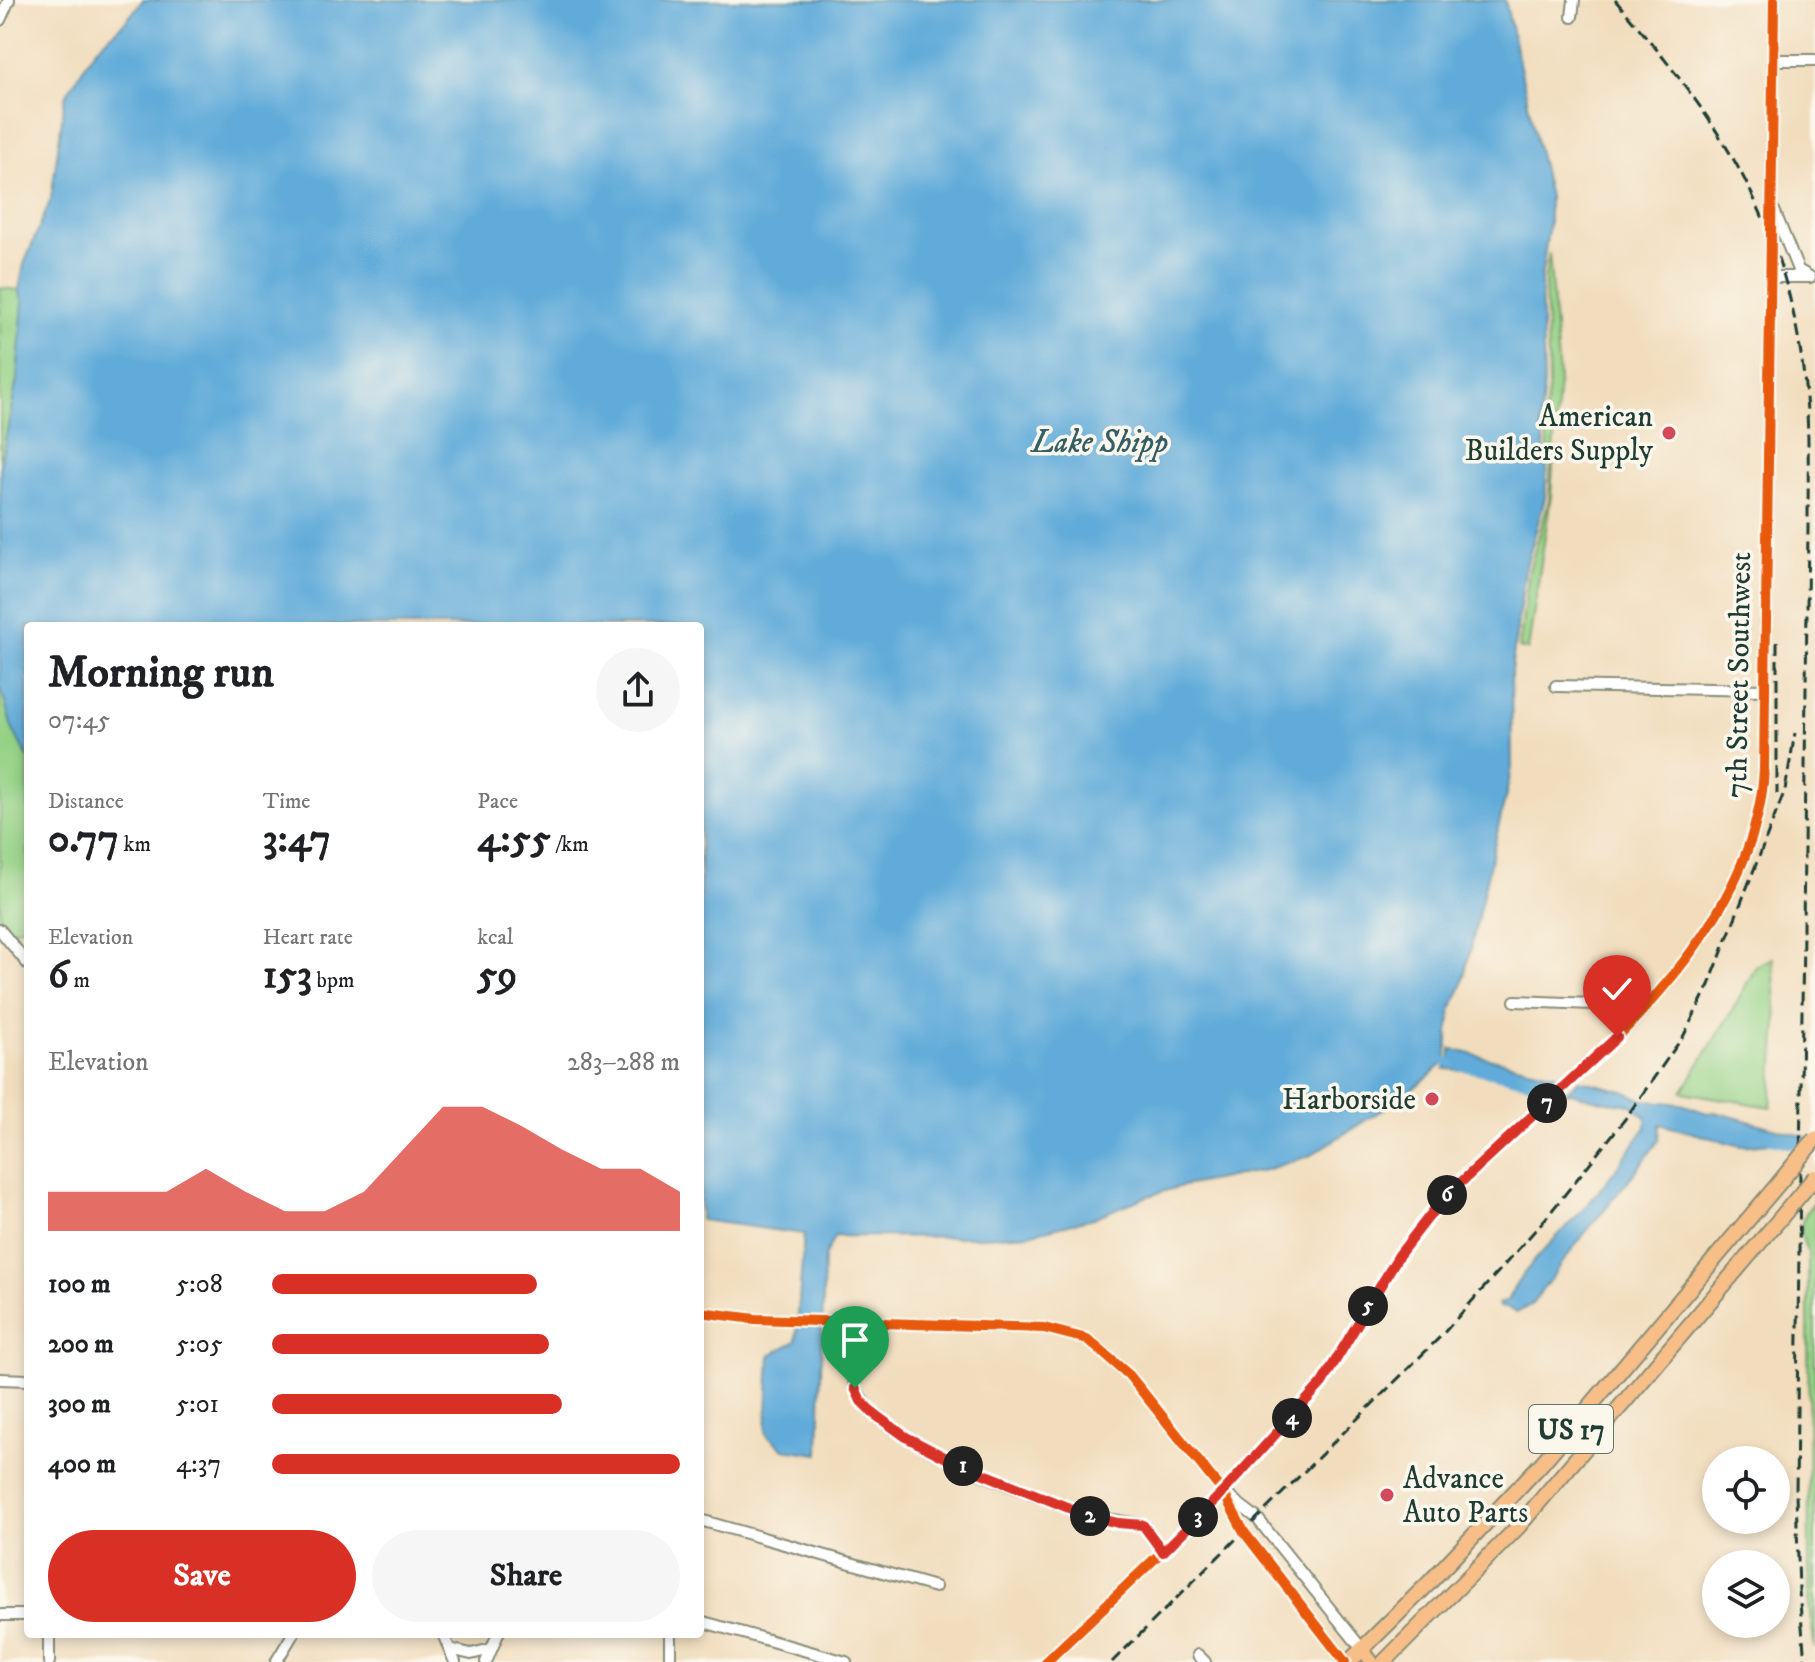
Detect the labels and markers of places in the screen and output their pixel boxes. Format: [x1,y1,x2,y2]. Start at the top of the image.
place label: American Builders Supply [1465,399,1654,470]
marker: American Builders Supply [1660,424,1678,442]
pin [1583,955,1651,1037]
place label: Harborside [1282,1082,1416,1119]
pin: 7 [1527,1083,1567,1123]
marker: Harborside [1423,1090,1441,1108]
pin: 6 [1427,1175,1467,1215]
pin: 5 [1348,1286,1388,1326]
pin [821,1306,889,1388]
pin: 4 [1272,1398,1312,1438]
pin: 1 [943,1446,983,1486]
place label: Advance Auto Parts [1403,1461,1528,1532]
marker: Advance Auto Parts [1378,1486,1396,1504]
pin: 2 [1070,1496,1110,1536]
pin: 3 [1178,1497,1218,1537]

